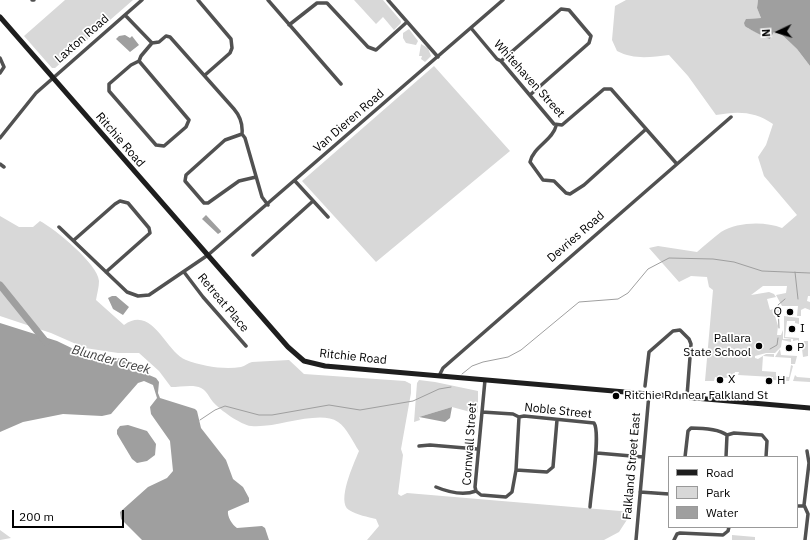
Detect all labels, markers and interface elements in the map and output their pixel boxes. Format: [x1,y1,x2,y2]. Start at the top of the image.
street label: Laxton Road [52,12,112,66]
north arrow [758,12,798,52]
text: N [759,28,773,37]
street label: Whitehaven Street [490,37,568,121]
street label: Van Dieren Road [311,86,387,156]
street label: Ritchie Road [92,110,148,170]
street label: Devries Road [545,208,607,266]
street label: Retreat Place [194,271,252,335]
place label: Q [774,305,782,319]
marker: Q [785,307,795,317]
place label: I [800,322,805,336]
marker: I [787,324,797,334]
place label: Pallara State School [683,332,751,360]
marker: Pallara State School [754,341,764,351]
place label: P [797,341,804,355]
water label: Blunder Creek [70,342,152,378]
marker: P [784,343,794,353]
street label: Ritchie Road [319,346,387,368]
place label: X [728,373,735,387]
place label: H [777,374,785,388]
marker: X [715,375,725,385]
marker: H [764,376,774,386]
place label: Ritchie Rd near Falkland St [624,389,768,403]
marker: Ritchie Rd near Falkland St [611,391,621,401]
street label: Noble Street [524,400,592,422]
street label: Cornwall Street [460,402,480,486]
street label: Falkland Street East [620,412,644,520]
legend [668,456,798,528]
text: Road [706,465,734,480]
text: Park [706,485,730,500]
scale bar [14,502,126,528]
text: Water [706,505,738,520]
text: 200 m [19,509,54,524]

